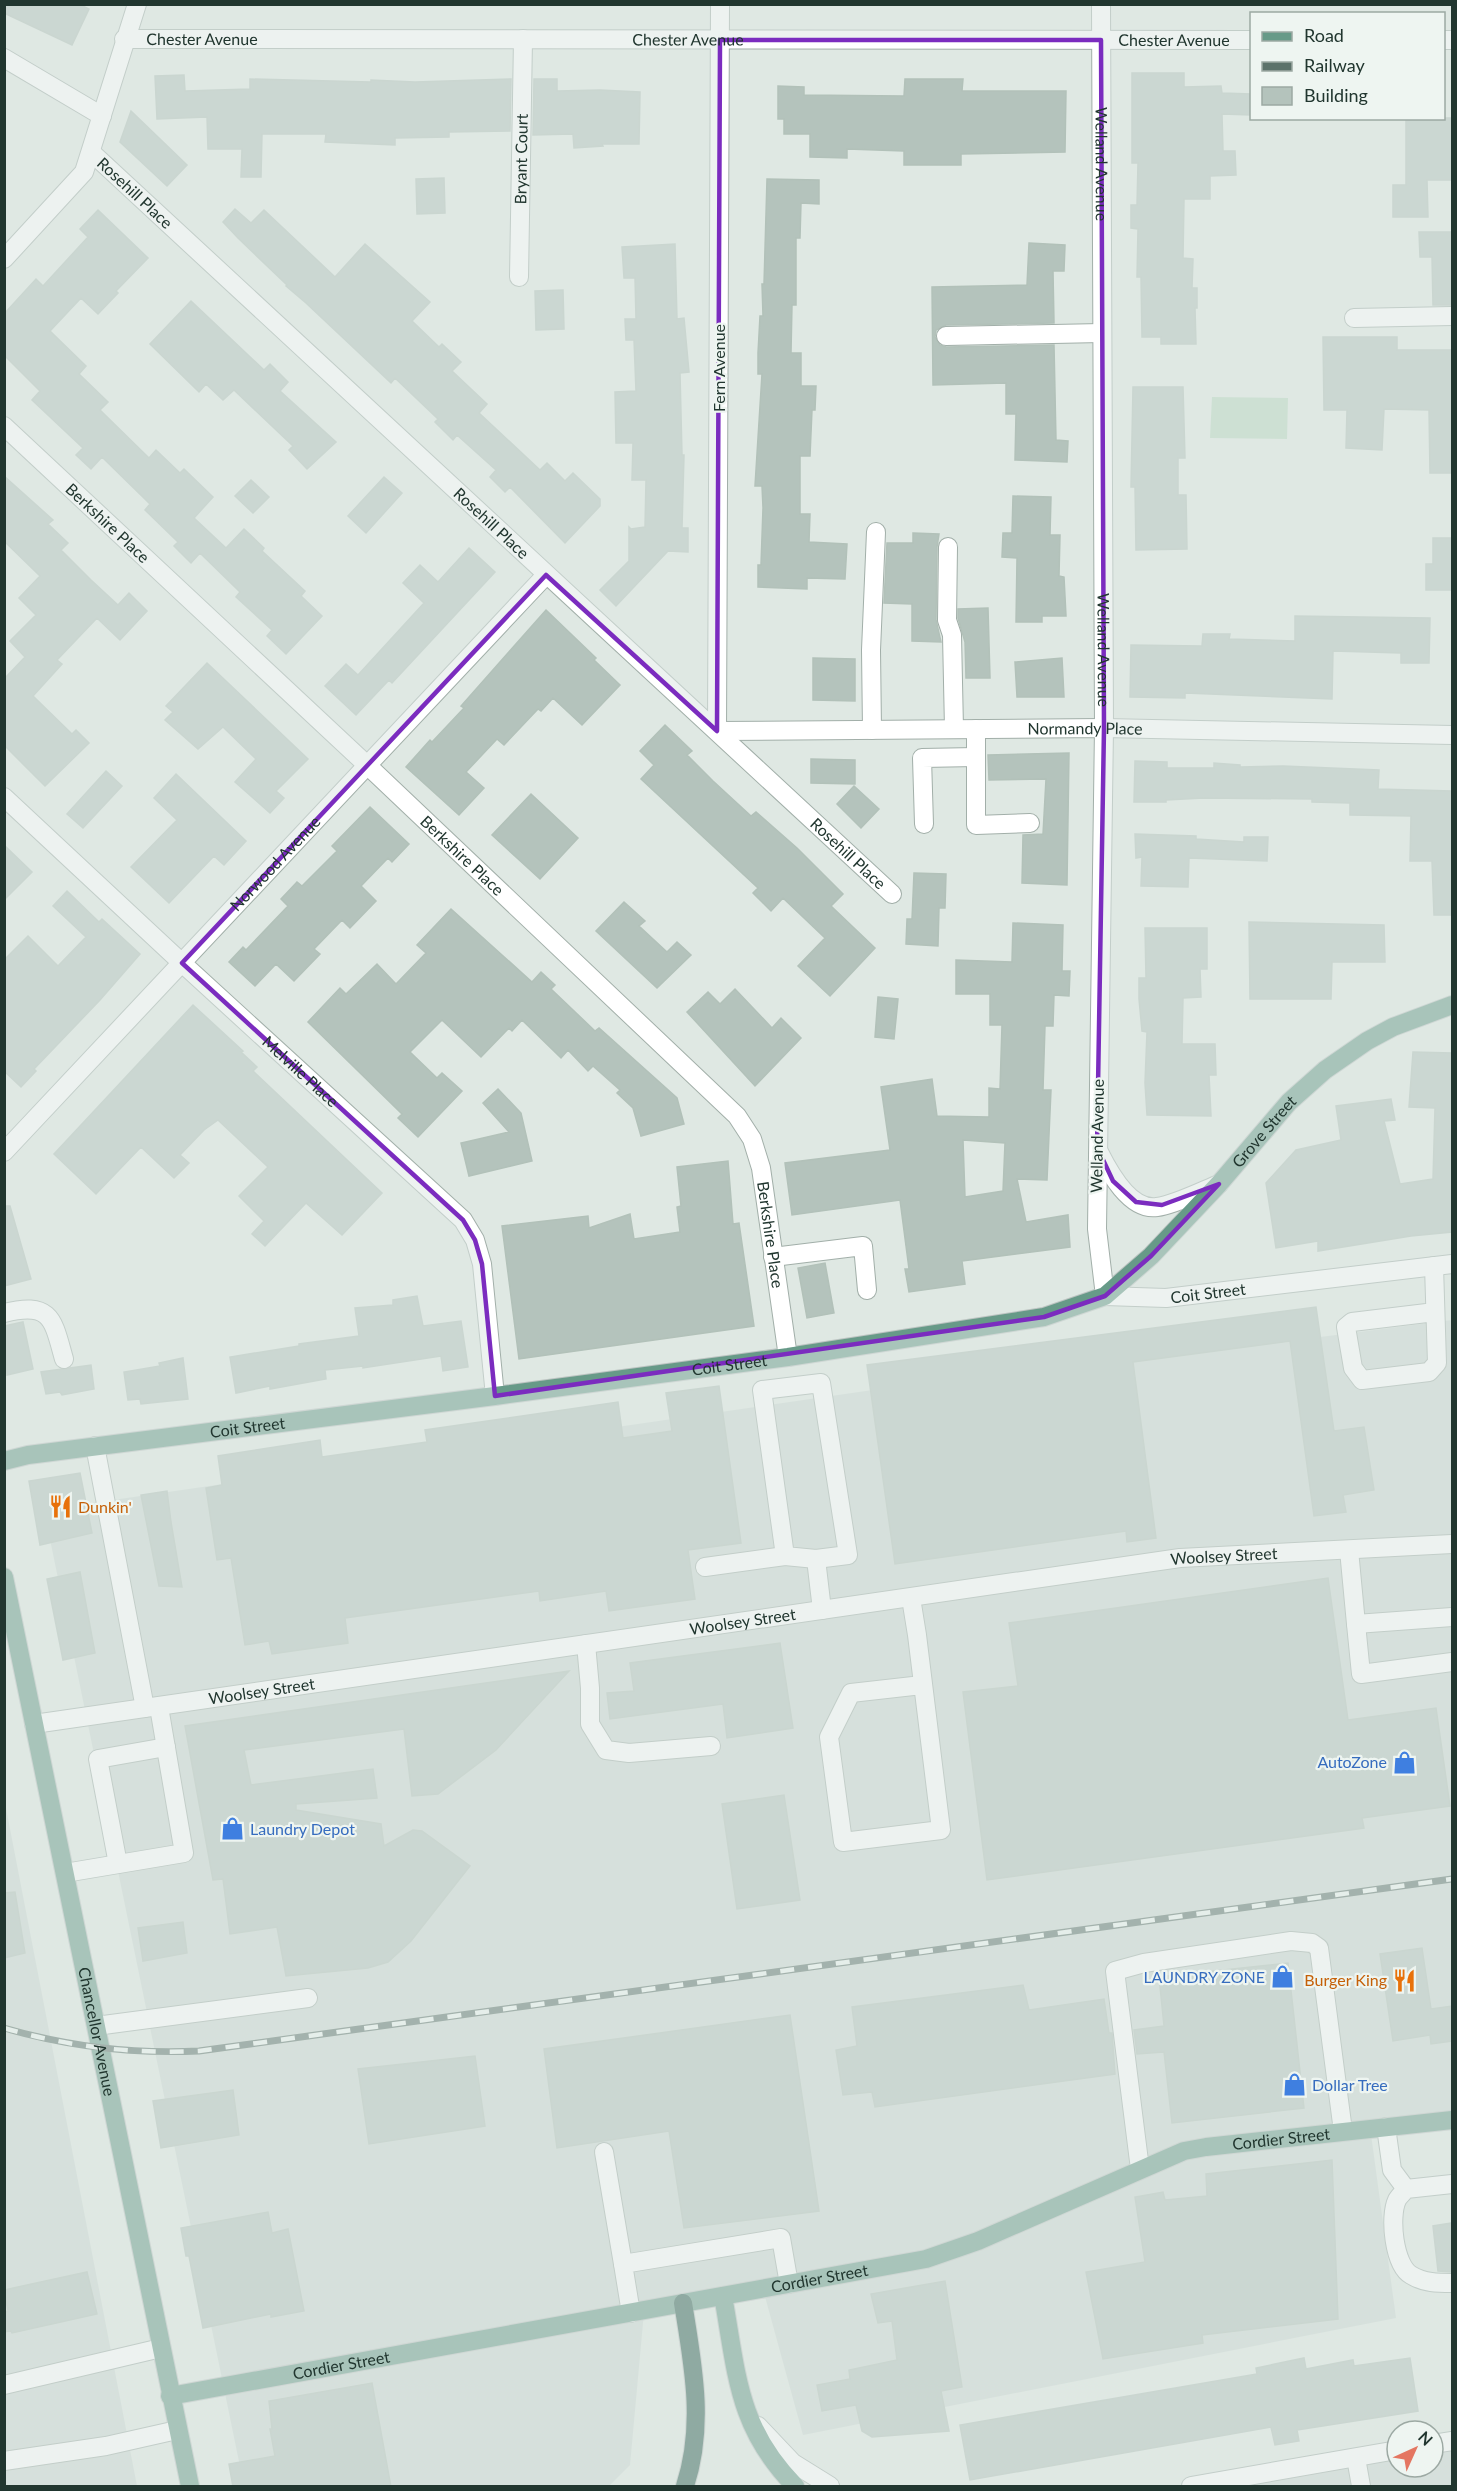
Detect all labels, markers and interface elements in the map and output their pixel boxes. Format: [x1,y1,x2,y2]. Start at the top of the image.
legend [1250,12,1445,120]
text: Road [1304,24,1344,46]
street label: Chester Avenue [146,29,258,48]
street label: Chester Avenue [632,29,744,49]
street label: Chester Avenue [1118,30,1230,49]
text: Railway [1304,54,1365,76]
text: Building [1304,84,1368,106]
street label: Welland Avenue [1092,107,1112,221]
street label: Bryant Court [510,113,531,205]
street label: Rosehill Place [94,153,177,232]
street label: Fern Avenue [709,324,728,412]
street label: Berkshire Place [62,479,154,566]
street label: Rosehill Place [450,483,533,562]
street label: Welland Avenue [1094,593,1114,707]
street label: Normandy Place [1027,718,1143,738]
street label: Berkshire Place [417,811,508,899]
street label: Norwood Avenue [226,812,324,914]
street label: Rosehill Place [807,813,890,892]
street label: Melville Place [259,1032,343,1111]
street label: Welland Avenue [1086,1079,1107,1193]
street label: Grove Street [1228,1090,1300,1171]
street label: Berkshire Place [754,1180,788,1289]
street label: Coit Street [1169,1279,1247,1306]
street label: Coit Street [691,1350,768,1379]
street label: Coit Street [209,1413,286,1441]
restaurant icon: Dunkin' [47,1494,73,1520]
place label: Dunkin' [78,1497,132,1516]
street label: Woolsey Street [1169,1543,1278,1568]
street label: Woolsey Street [688,1604,797,1638]
street label: Woolsey Street [207,1673,316,1708]
shop icon: AutoZone [1392,1749,1418,1775]
place label: AutoZone [1317,1752,1387,1771]
shop icon: Laundry Depot [219,1816,245,1842]
place label: Laundry Depot [250,1819,355,1838]
shop icon: LAUNDRY ZONE [1270,1964,1296,1990]
street label: Chancellor Avenue [75,1965,120,2098]
place label: LAUNDRY ZONE [1143,1967,1265,1986]
restaurant icon: Burger King [1392,1967,1418,1993]
place label: Burger King [1304,1970,1387,1989]
shop icon: Dollar Tree [1281,2072,1307,2098]
place label: Dollar Tree [1312,2075,1388,2094]
street label: Cordier Street [1231,2123,1331,2153]
street label: Cordier Street [769,2260,870,2296]
street label: Cordier Street [291,2346,391,2383]
north arrow [1385,2419,1445,2479]
text: N [1415,2427,1437,2449]

